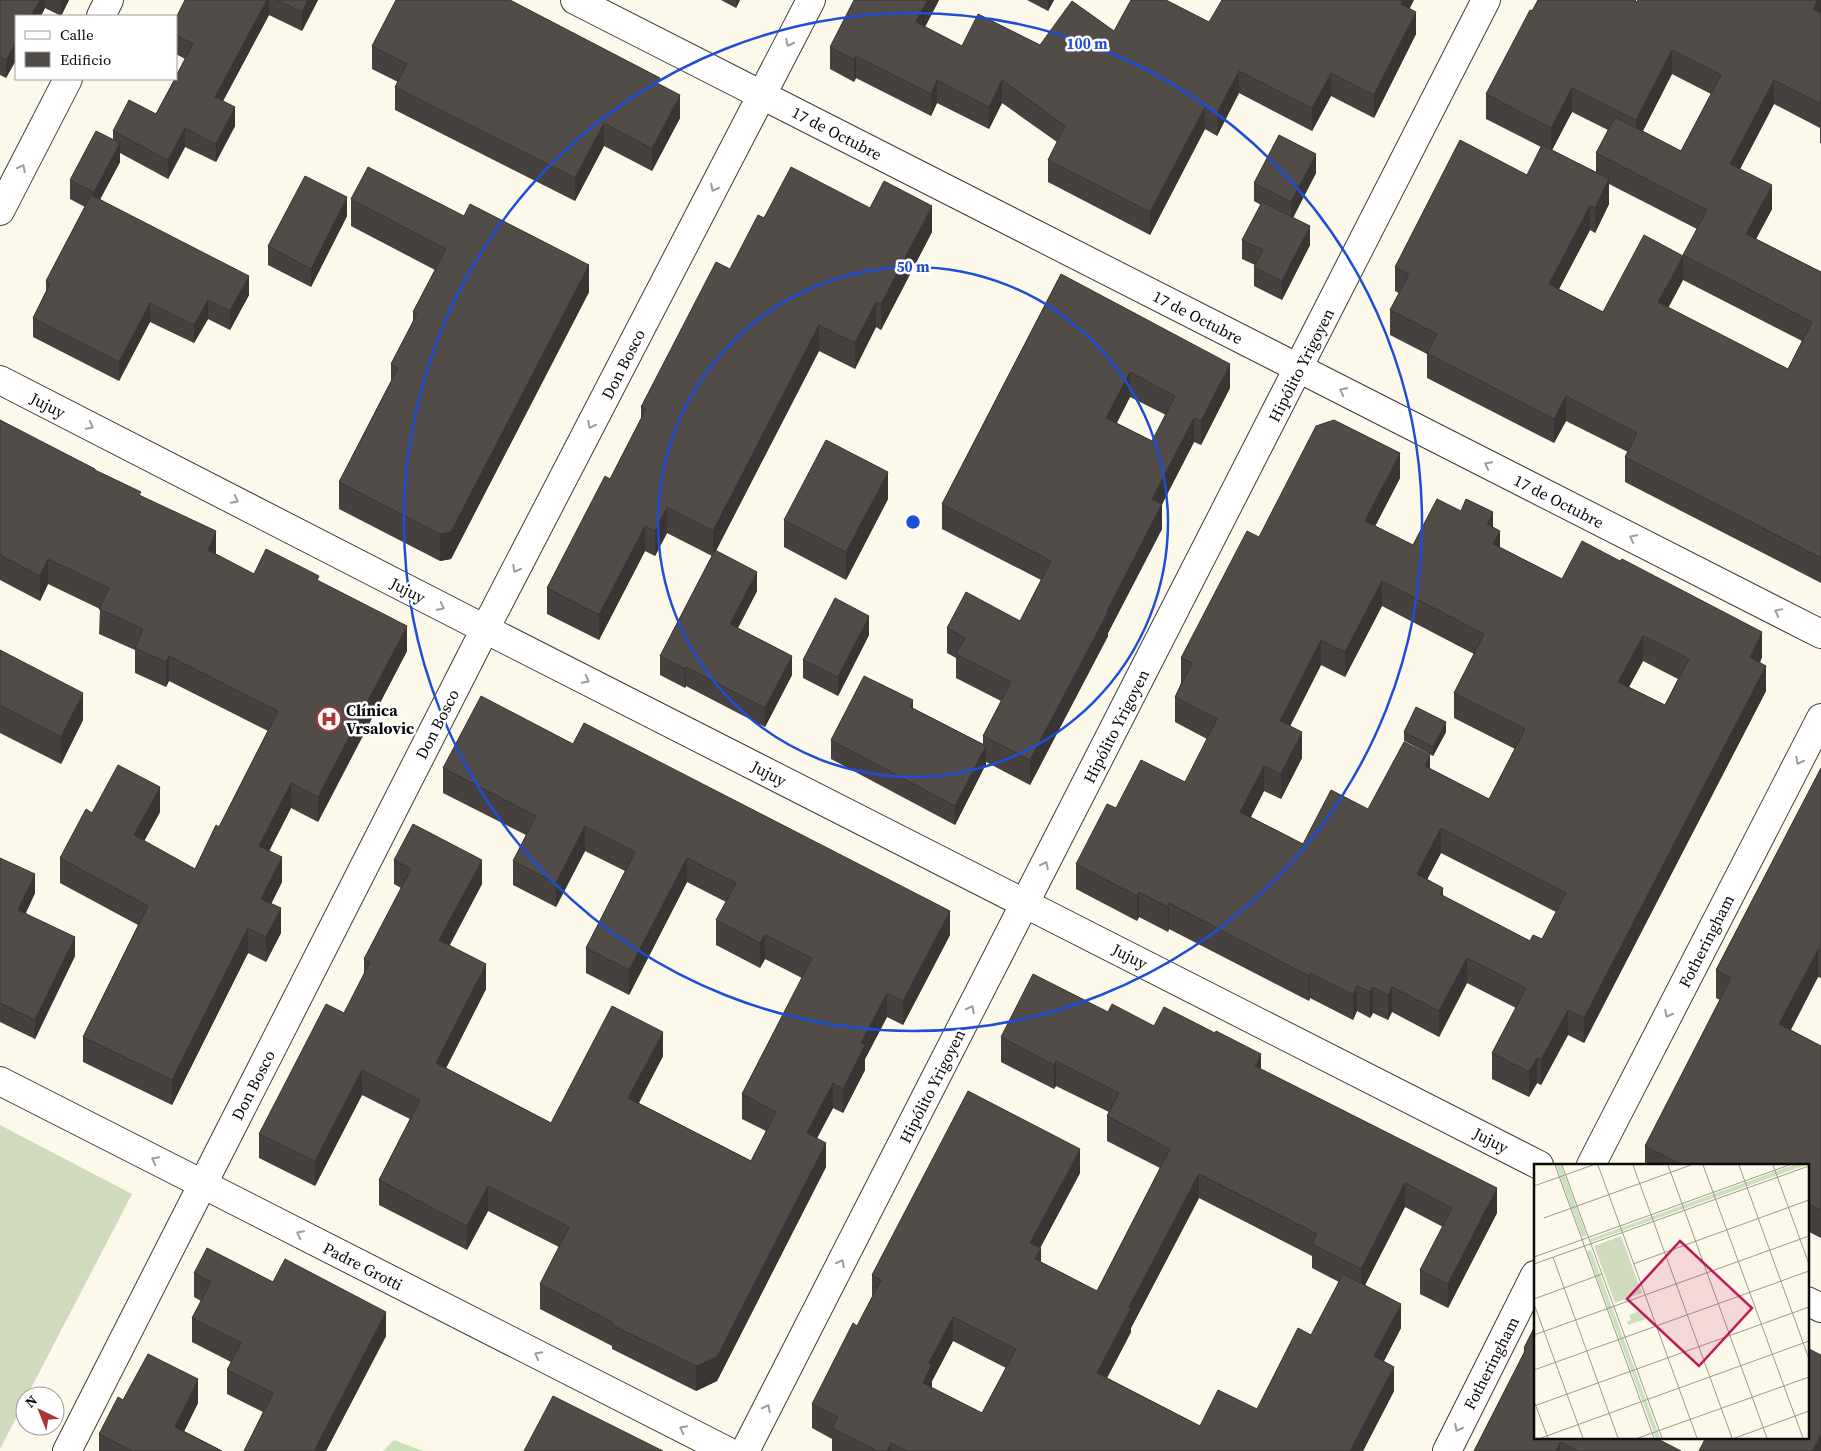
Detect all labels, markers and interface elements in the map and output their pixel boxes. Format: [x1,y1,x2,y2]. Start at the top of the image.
legend [15,15,178,80]
text: Calle [60,24,94,45]
text: 100 m [1066,33,1108,54]
one-way arrow [785,38,795,47]
text: Edificio [60,49,111,70]
street label: 17 de Octubre [788,101,886,165]
one-way arrow [16,164,26,173]
one-way arrow [710,182,720,191]
text: 50 m [896,256,930,277]
street label: 17 de Octubre [1149,285,1247,349]
street label: Hipólito Yrigoyen [1263,304,1339,426]
street label: Don Bosco [596,325,650,403]
street label: Jujuy [26,386,70,423]
one-way arrow [1339,387,1348,397]
one-way arrow [85,420,94,430]
one-way arrow [587,420,597,429]
one-way arrow [1484,461,1493,471]
street label: 17 de Octubre [1510,469,1608,533]
one-way arrow [229,494,238,504]
centre of rings [904,513,922,531]
one-way arrow [1629,534,1638,544]
one-way arrow [512,564,522,573]
street label: Jujuy [386,571,430,608]
one-way arrow [436,601,445,611]
one-way arrow [1774,608,1783,618]
street label: Hipólito Yrigoyen [1078,665,1154,787]
one-way arrow [581,674,590,684]
street label: Don Bosco [410,685,464,763]
place label: Clínica Vrsalovic [346,699,414,739]
hospital icon: Clínica Vrsalovic [316,706,342,732]
street label: Jujuy [747,754,791,791]
one-way arrow [1795,756,1805,765]
one-way arrow [1039,861,1049,870]
street label: Fotheringham [1673,891,1739,991]
street label: Jujuy [1108,937,1152,974]
one-way arrow [965,1006,975,1015]
one-way arrow [1664,1009,1674,1018]
street label: Hipólito Yrigoyen [894,1025,970,1147]
street label: Don Bosco [226,1046,280,1124]
street label: Jujuy [1469,1121,1513,1158]
one-way arrow [151,1156,160,1166]
inset map [1534,1164,1808,1438]
one-way arrow [296,1230,305,1240]
street label: Padre Grotti [319,1237,407,1296]
one-way arrow [835,1259,845,1268]
street label: Fotheringham [1458,1313,1524,1413]
one-way arrow [535,1351,544,1361]
north arrow [15,1386,65,1436]
text: N [21,1391,42,1412]
one-way arrow [761,1404,771,1413]
one-way arrow [1454,1423,1464,1432]
one-way arrow [680,1425,689,1435]

